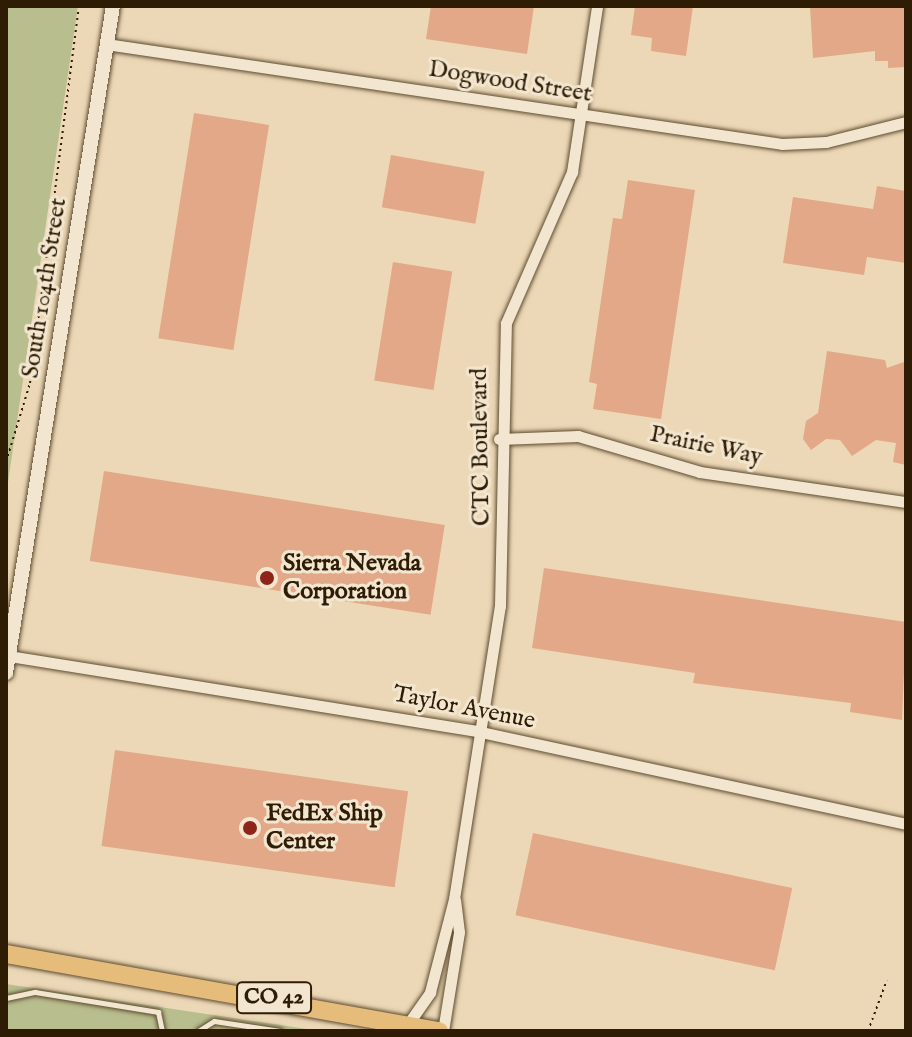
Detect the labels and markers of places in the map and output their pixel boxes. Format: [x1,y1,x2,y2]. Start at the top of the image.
place label: Sierra Nevada Corporation [283,550,421,606]
marker: Sierra Nevada Corporation [258,569,276,587]
place label: FedEx Ship Center [266,800,383,856]
marker: FedEx Ship Center [241,819,259,837]

